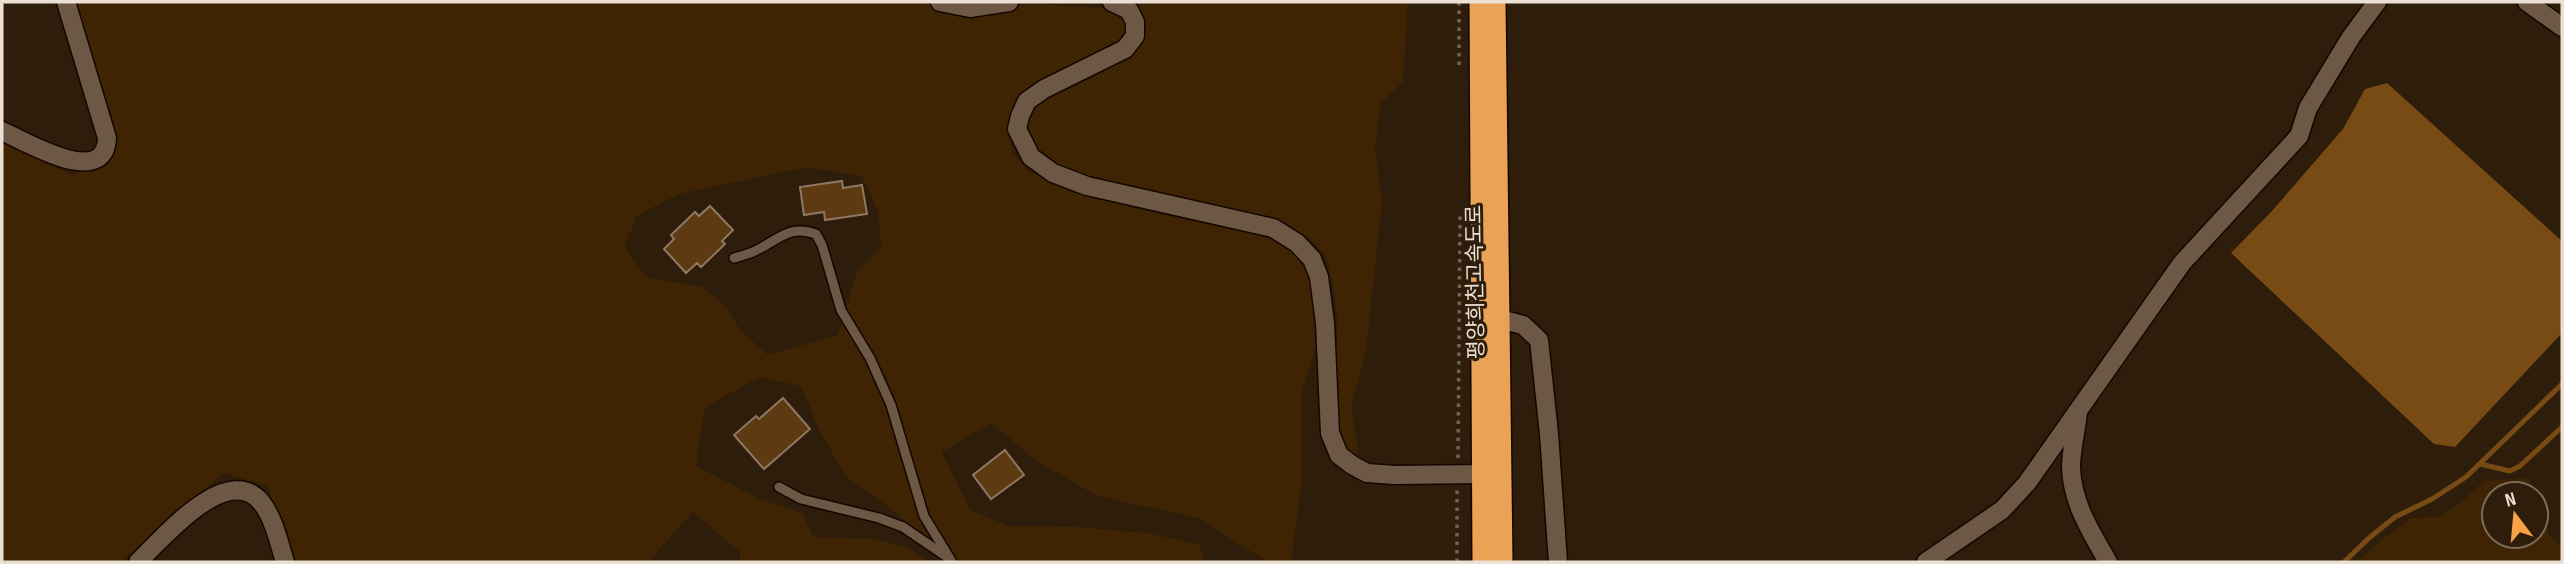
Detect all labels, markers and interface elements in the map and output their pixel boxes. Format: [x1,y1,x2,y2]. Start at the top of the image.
street label: 평양희천고속도로 [1462,205,1489,359]
north arrow [2480,480,2550,550]
text: N [2503,488,2519,513]

